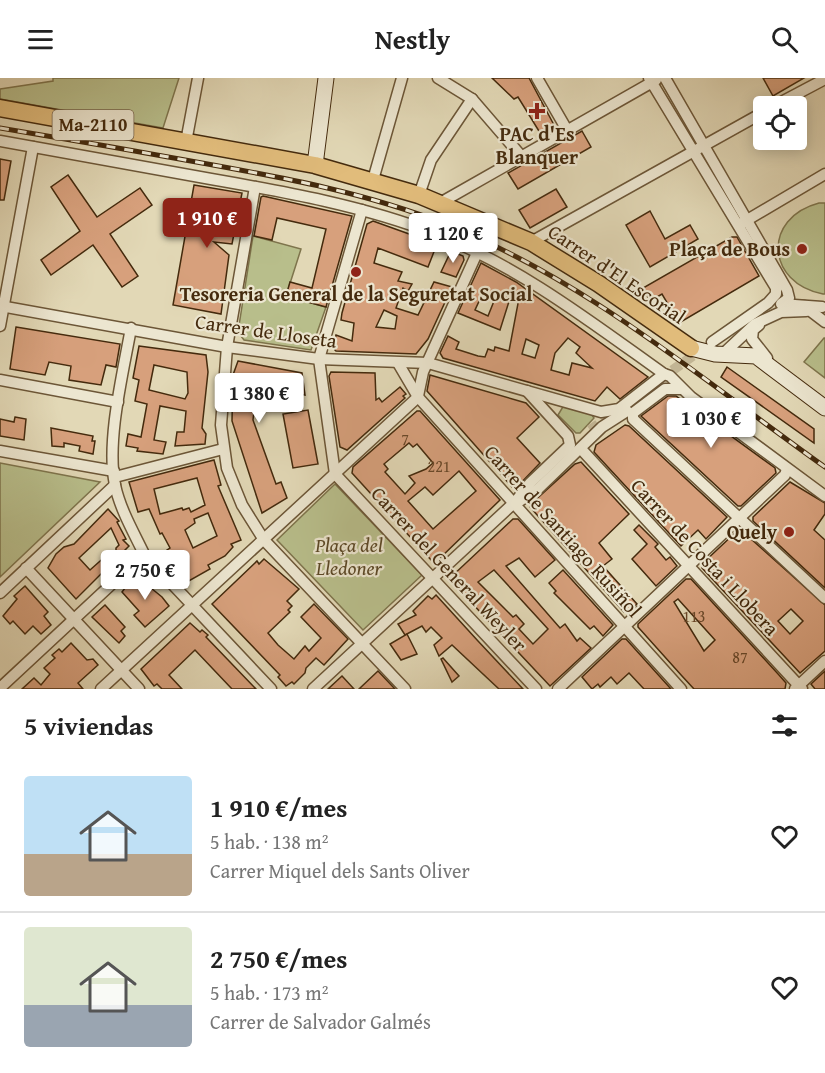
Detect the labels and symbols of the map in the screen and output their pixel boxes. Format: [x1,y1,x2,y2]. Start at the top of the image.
marker: PAC d'Es Blanquer [528,102,546,120]
road number: Ma-2110 [52,110,134,140]
place label: PAC d'Es Blanquer [496,119,578,171]
pin: 1 910 € [152,198,262,249]
pin: 1 120 € [398,213,508,264]
street label: Carrer d'El Escorial [543,217,692,331]
place label: Plaça de Bous [669,234,790,263]
marker: Plaça de Bous [795,242,809,256]
marker: Tesoreria General de la Seguretat Social [349,265,363,279]
place label: Tesoreria General de la Seguretat Social [180,279,532,308]
street label: Carrer de Lloseta [194,306,339,355]
pin: 1 380 € [204,373,314,424]
pin: 1 030 € [656,398,766,449]
house number: 7 [401,427,409,451]
street label: Carrer de Santiago Rusiñol [478,438,649,624]
house number: 221 [427,454,451,478]
street label: Carrer de Costa i Llobera [625,472,786,642]
street label: Carrer del General Weyler [365,480,534,658]
place label: Quely [727,517,778,546]
marker: Quely [782,525,796,539]
park label: Plaça del Lledoner [314,530,383,582]
pin: 2 750 € [90,550,200,601]
house number: 113 [682,604,706,628]
house number: 87 [732,645,748,669]

